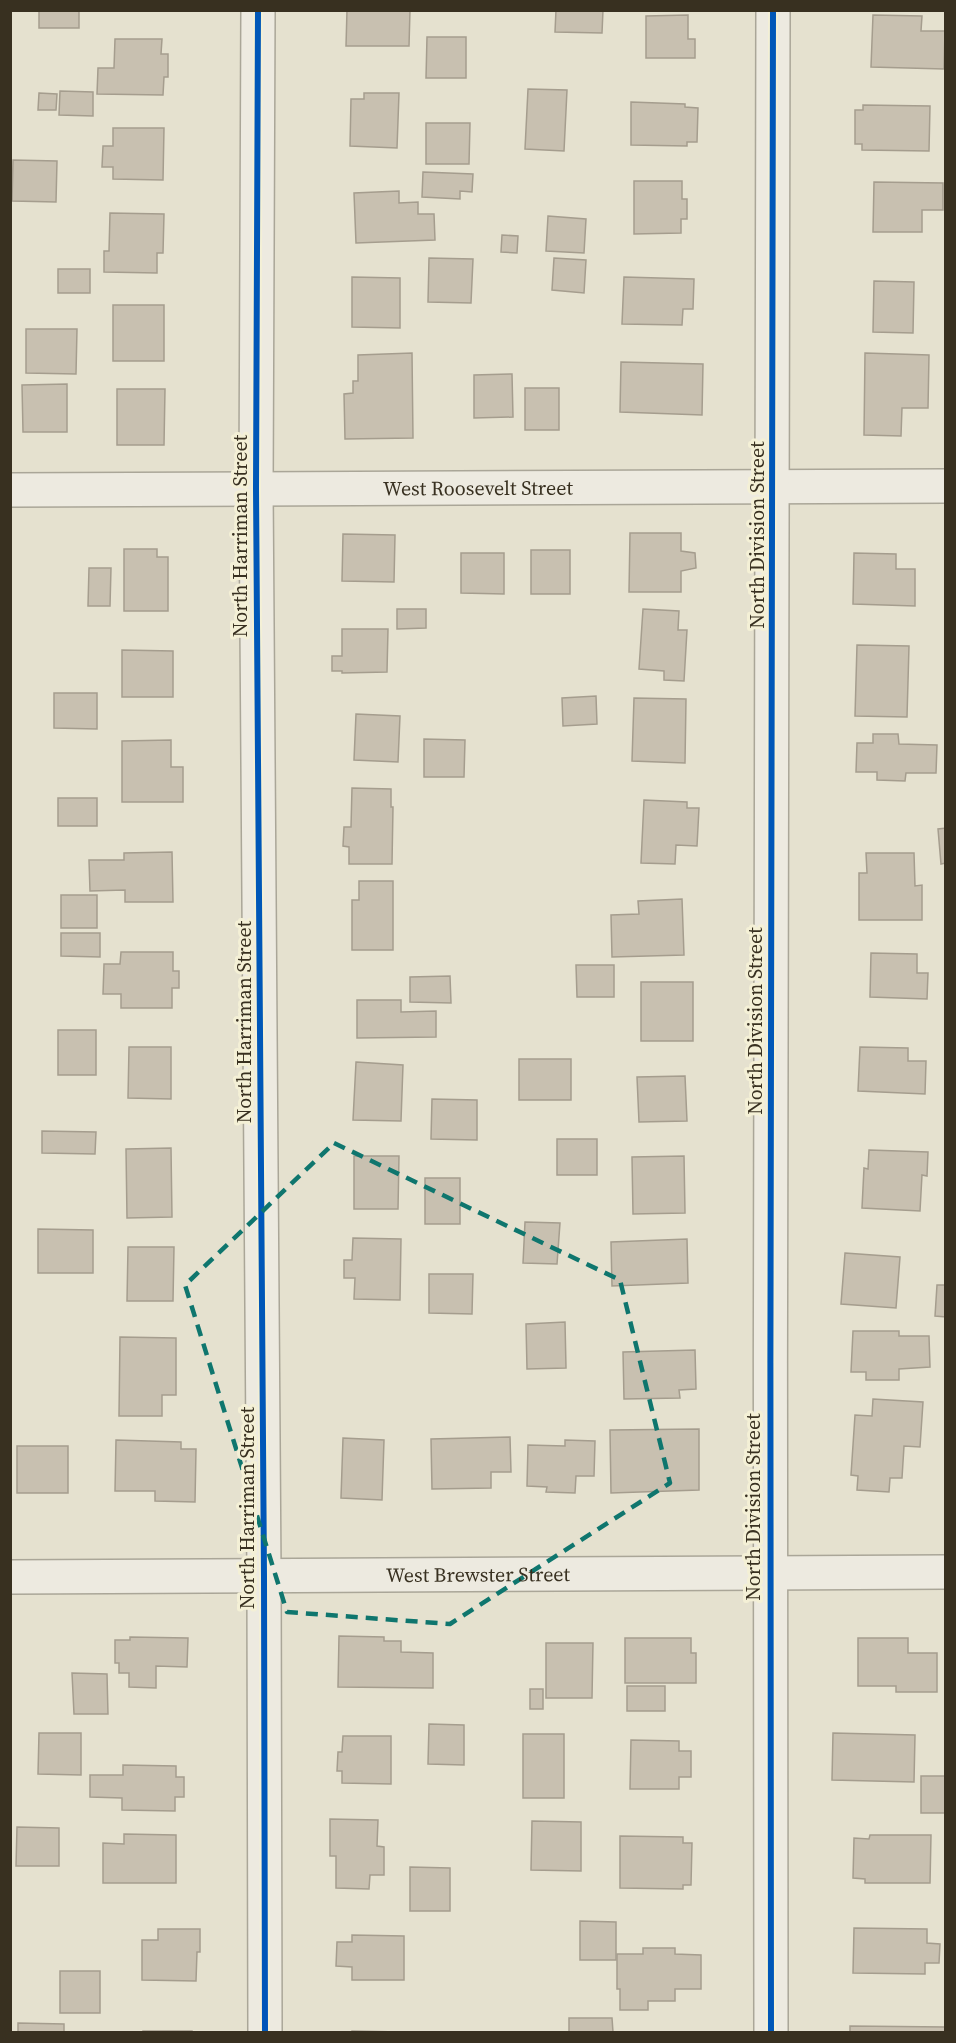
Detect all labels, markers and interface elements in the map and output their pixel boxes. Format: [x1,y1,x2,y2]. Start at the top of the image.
street label: North Harriman Street [226,434,254,637]
street label: North Division Street [743,441,771,629]
street label: West Roosevelt Street [383,474,574,502]
street label: North Harriman Street [230,920,258,1123]
street label: North Division Street [741,927,769,1115]
street label: North Harriman Street [233,1406,261,1609]
street label: North Division Street [739,1413,767,1601]
street label: West Brewster Street [386,1560,571,1589]

